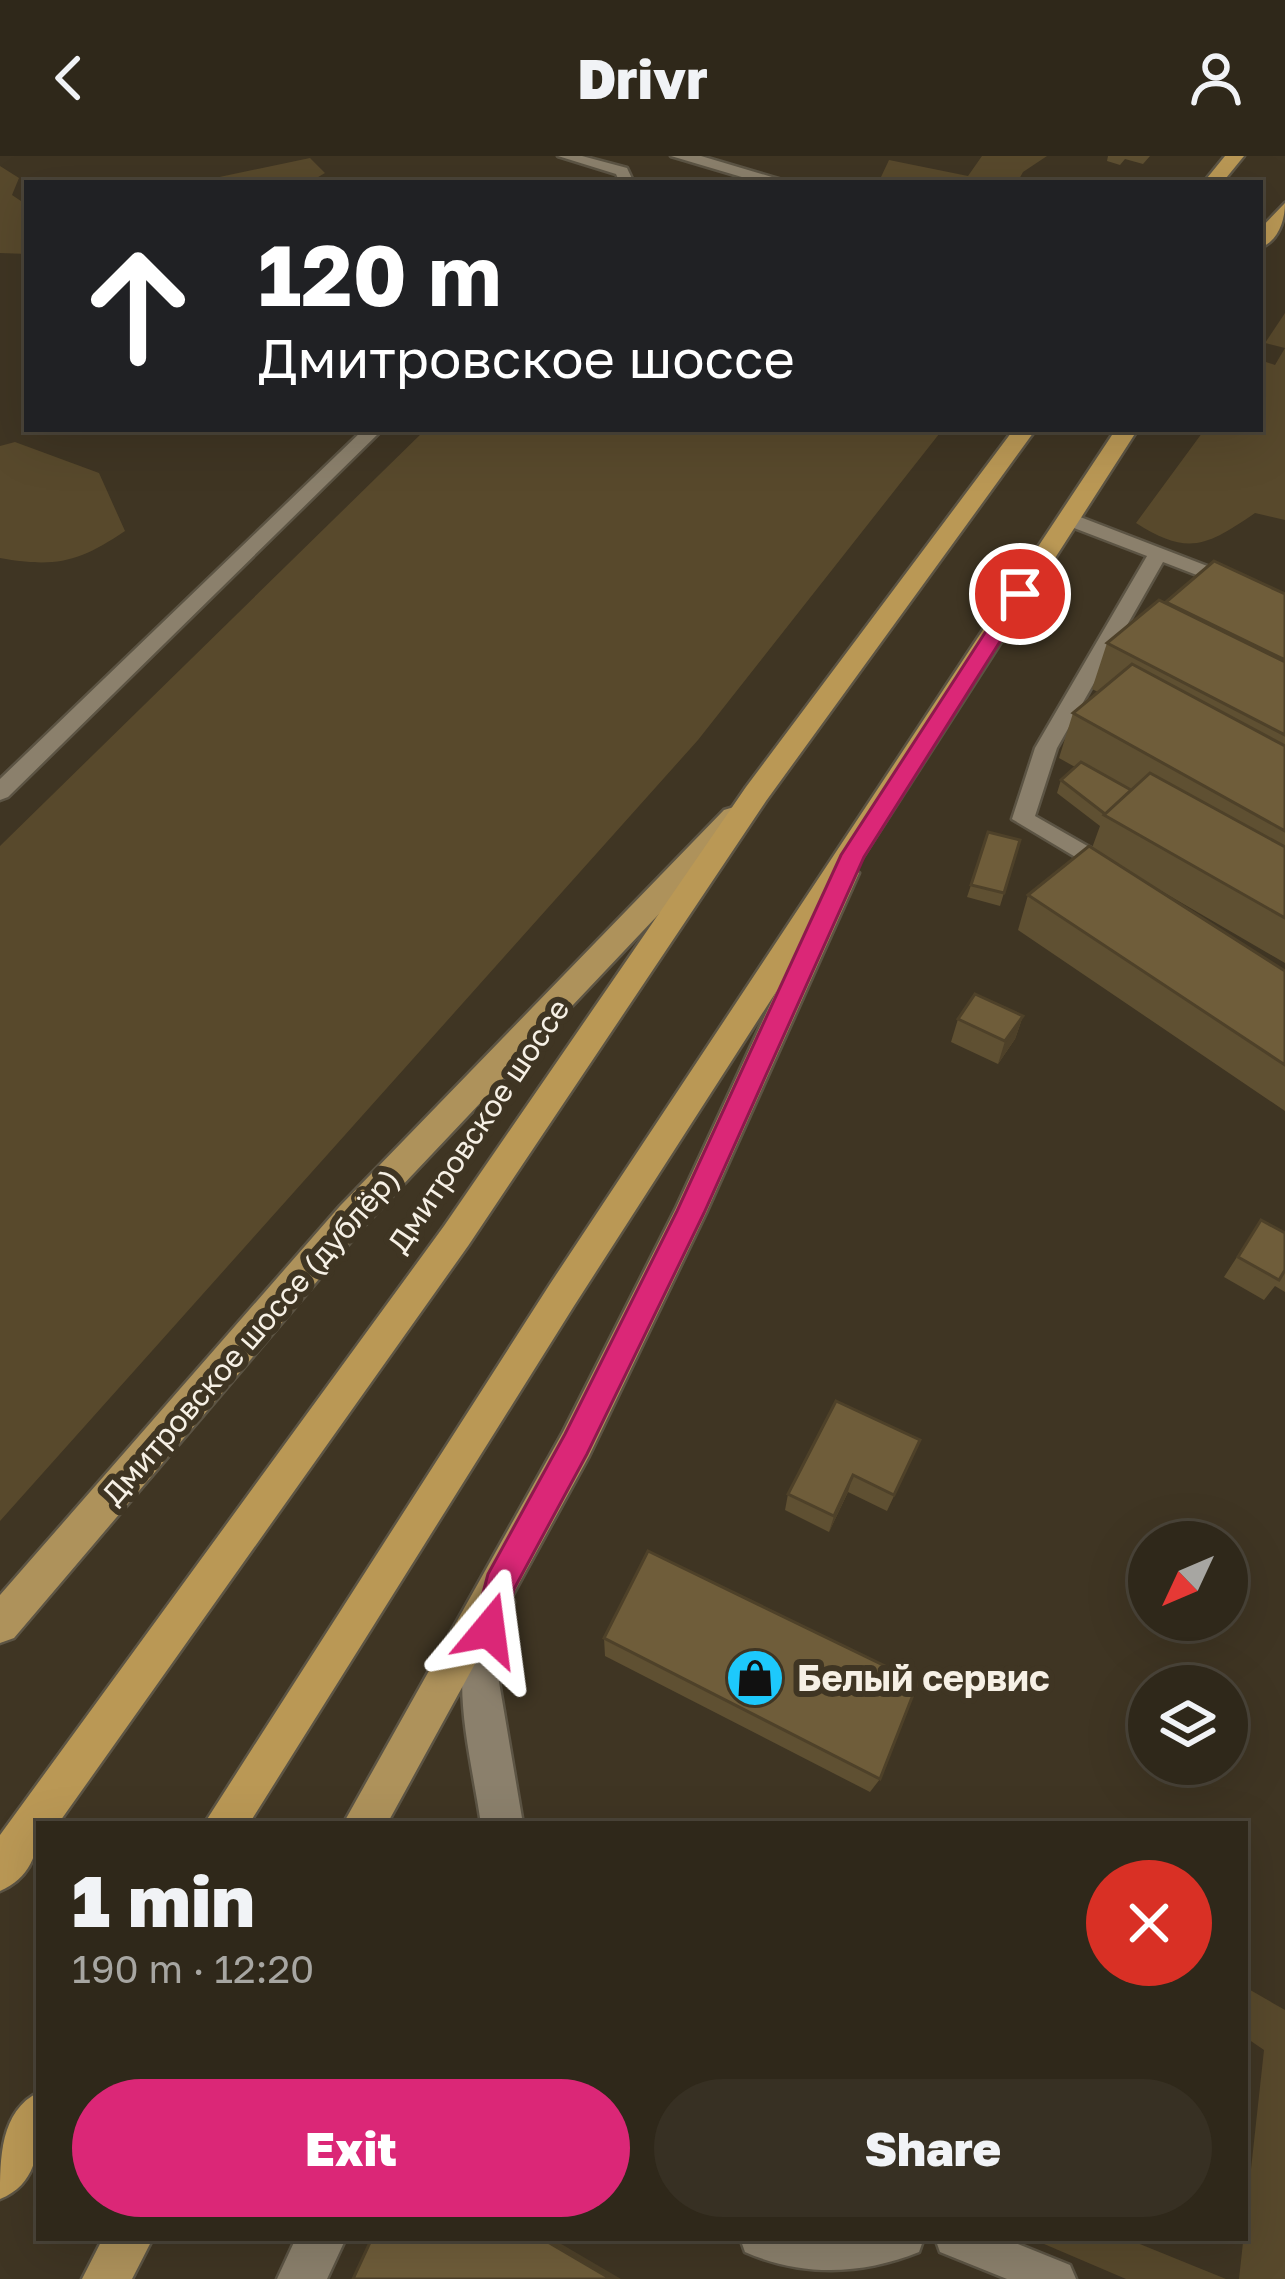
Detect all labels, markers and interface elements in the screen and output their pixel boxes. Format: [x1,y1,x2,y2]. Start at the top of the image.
icon: back [36,45,102,111]
icon: person [1183,45,1249,111]
text: Drivr [577,46,708,111]
text: 120 m [258,224,502,324]
icon: ahead [60,228,216,384]
text: Дмитровское шоссе [258,325,795,390]
pin [969,543,1071,645]
icon: arrive [987,561,1053,627]
street label: Дмитровское шоссе [380,992,576,1259]
street label: Дмитровское шоссе (дублёр) [94,1161,406,1512]
north arrow [1128,1521,1248,1641]
map controls [1128,1521,1248,1785]
position arrow [426,1567,552,1693]
shop icon: Белый сервис [724,1647,786,1709]
place label: Белый сервис [797,1656,1050,1699]
button: layers [1128,1665,1248,1785]
text: 1 min [72,1856,255,1943]
button: close [1086,1860,1212,1986]
text: 190 m · 12:20 [72,1945,314,1992]
button: Exit [72,2079,630,2217]
button: Share [654,2079,1212,2217]

